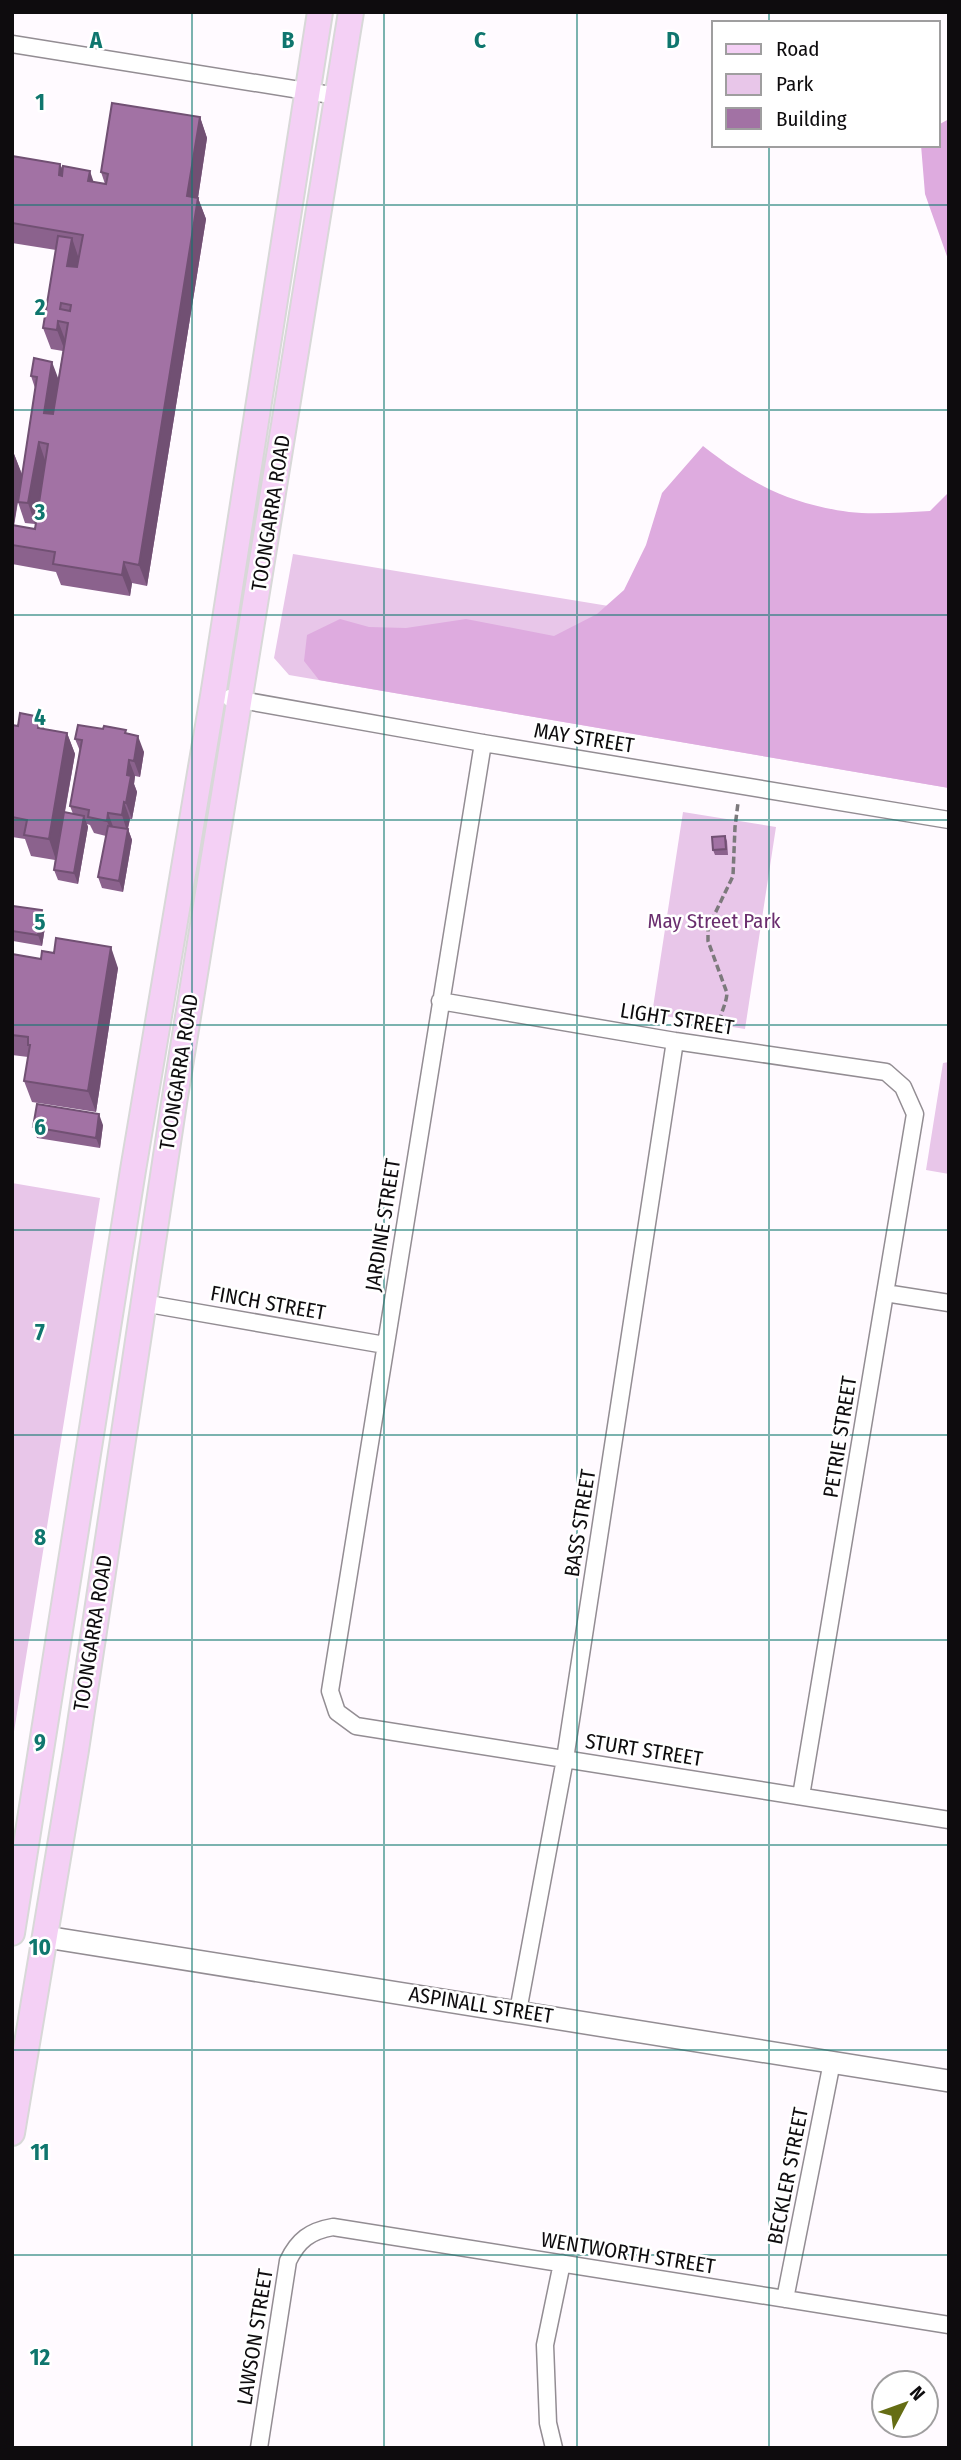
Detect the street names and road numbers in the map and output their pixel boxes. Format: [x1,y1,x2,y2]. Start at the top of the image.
street label: TOONGARRA ROAD [246,433,296,593]
street label: MAY STREET [532,717,636,759]
street label: TOONGARRA ROAD [154,992,204,1152]
street label: LIGHT STREET [618,997,736,1041]
street label: JARDINE STREET [360,1157,406,1293]
street label: FINCH STREET [208,1280,328,1326]
street label: PETRIE STREET [818,1374,862,1500]
street label: BASS STREET [559,1467,601,1579]
street label: TOONGARRA ROAD [68,1553,118,1713]
street label: STURT STREET [584,1728,705,1772]
street label: ASPINALL STREET [407,1981,555,2029]
street label: BECKLER STREET [762,2105,814,2247]
street label: WENTWORTH STREET [539,2226,717,2280]
street label: LAWSON STREET [231,2267,279,2407]

